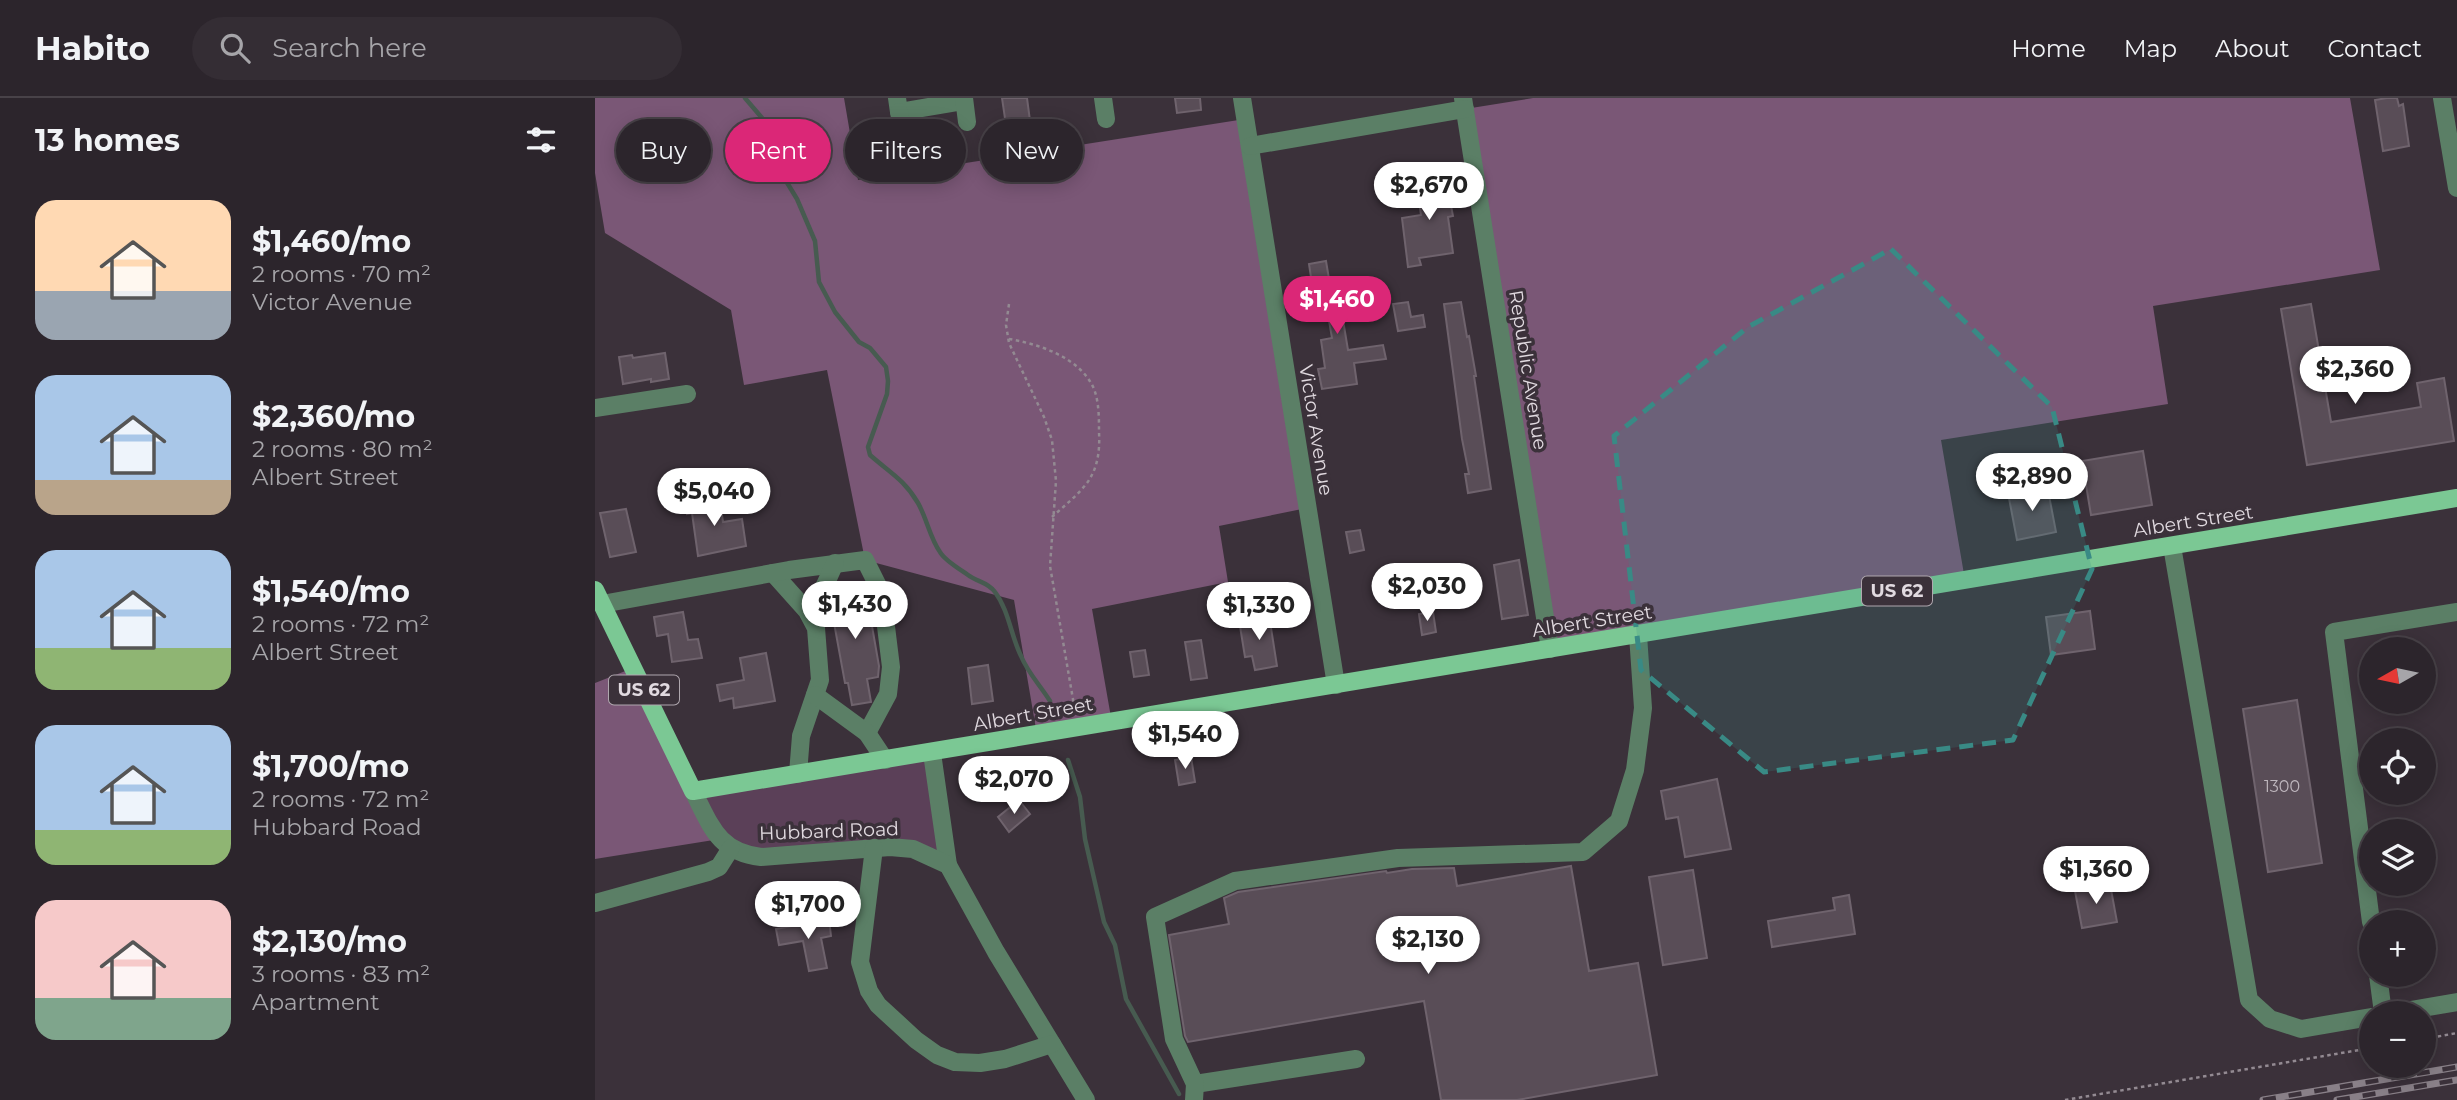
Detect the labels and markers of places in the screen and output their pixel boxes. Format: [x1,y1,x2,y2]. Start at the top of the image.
pin: $2,670 [1372,162,1486,222]
pin: $1,460 [1280,276,1394,336]
pin: $2,360 [2298,346,2412,406]
pin: $2,890 [1975,454,2089,513]
pin: $5,040 [657,468,771,528]
pin: $2,030 [1370,564,1484,623]
pin: $1,430 [798,582,912,641]
pin: $1,330 [1202,582,1316,642]
pin: $1,540 [1128,712,1242,771]
pin: $2,070 [957,756,1071,816]
pin: $1,360 [2039,846,2153,906]
pin: $1,700 [751,882,865,941]
pin: $2,130 [1371,916,1485,976]

